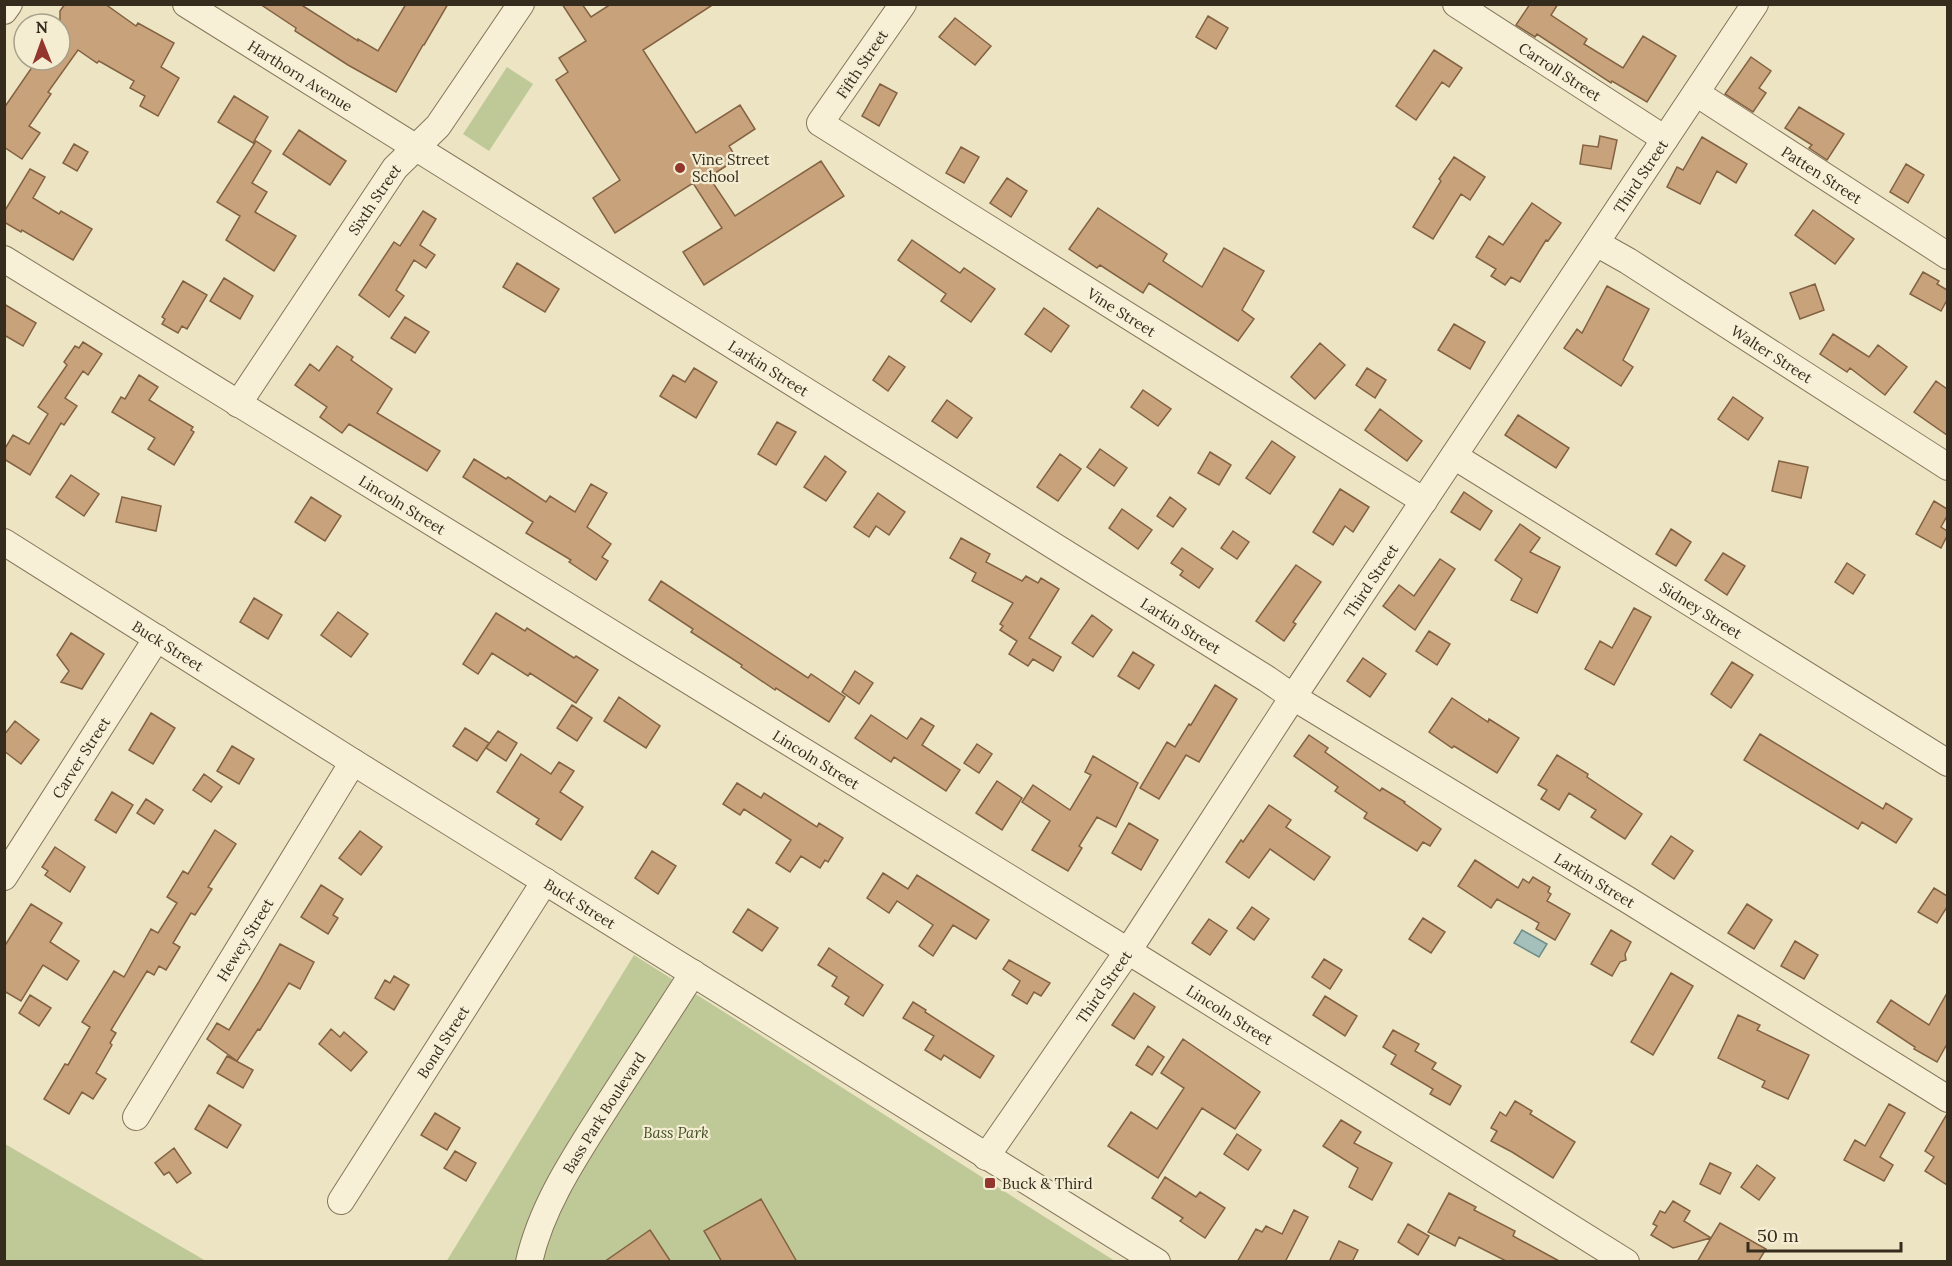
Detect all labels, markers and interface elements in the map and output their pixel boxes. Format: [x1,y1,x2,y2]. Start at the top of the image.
north arrow [12,12,72,72]
text: N [35,17,48,37]
street label: Fifth Street [832,26,892,102]
street label: Harthorn Avenue [245,36,356,115]
street label: Carroll Street [1515,38,1605,105]
street label: Third Street [1609,136,1672,217]
street label: Patten Street [1778,141,1866,208]
place label: Vine Street School [691,150,770,186]
street label: Sixth Street [344,159,404,239]
marker: Vine Street School [673,161,687,175]
street label: Vine Street [1083,283,1160,341]
street label: Walter Street [1728,321,1816,387]
street label: Larkin Street [725,336,813,400]
street label: Lincoln Street [356,470,450,538]
street label: Third Street [1339,540,1402,621]
street label: Sidney Street [1657,577,1746,642]
street label: Larkin Street [1137,593,1225,658]
street label: Buck Street [129,616,208,675]
street label: Carver Street [47,713,114,802]
street label: Lincoln Street [769,725,863,793]
street label: Larkin Street [1551,848,1639,912]
street label: Buck Street [541,874,620,933]
street label: Hewey Street [212,894,277,984]
street label: Third Street [1072,946,1135,1027]
street label: Lincoln Street [1183,980,1277,1049]
street label: Bond Street [412,1001,473,1082]
street label: Bass Park Boulevard [558,1048,649,1176]
park label: Bass Park [643,1123,709,1142]
place label: Buck & Third [1002,1174,1093,1193]
marker: Buck & Third [983,1176,997,1190]
scale bar [1748,1215,1901,1253]
text: 50 m [1757,1224,1799,1247]

